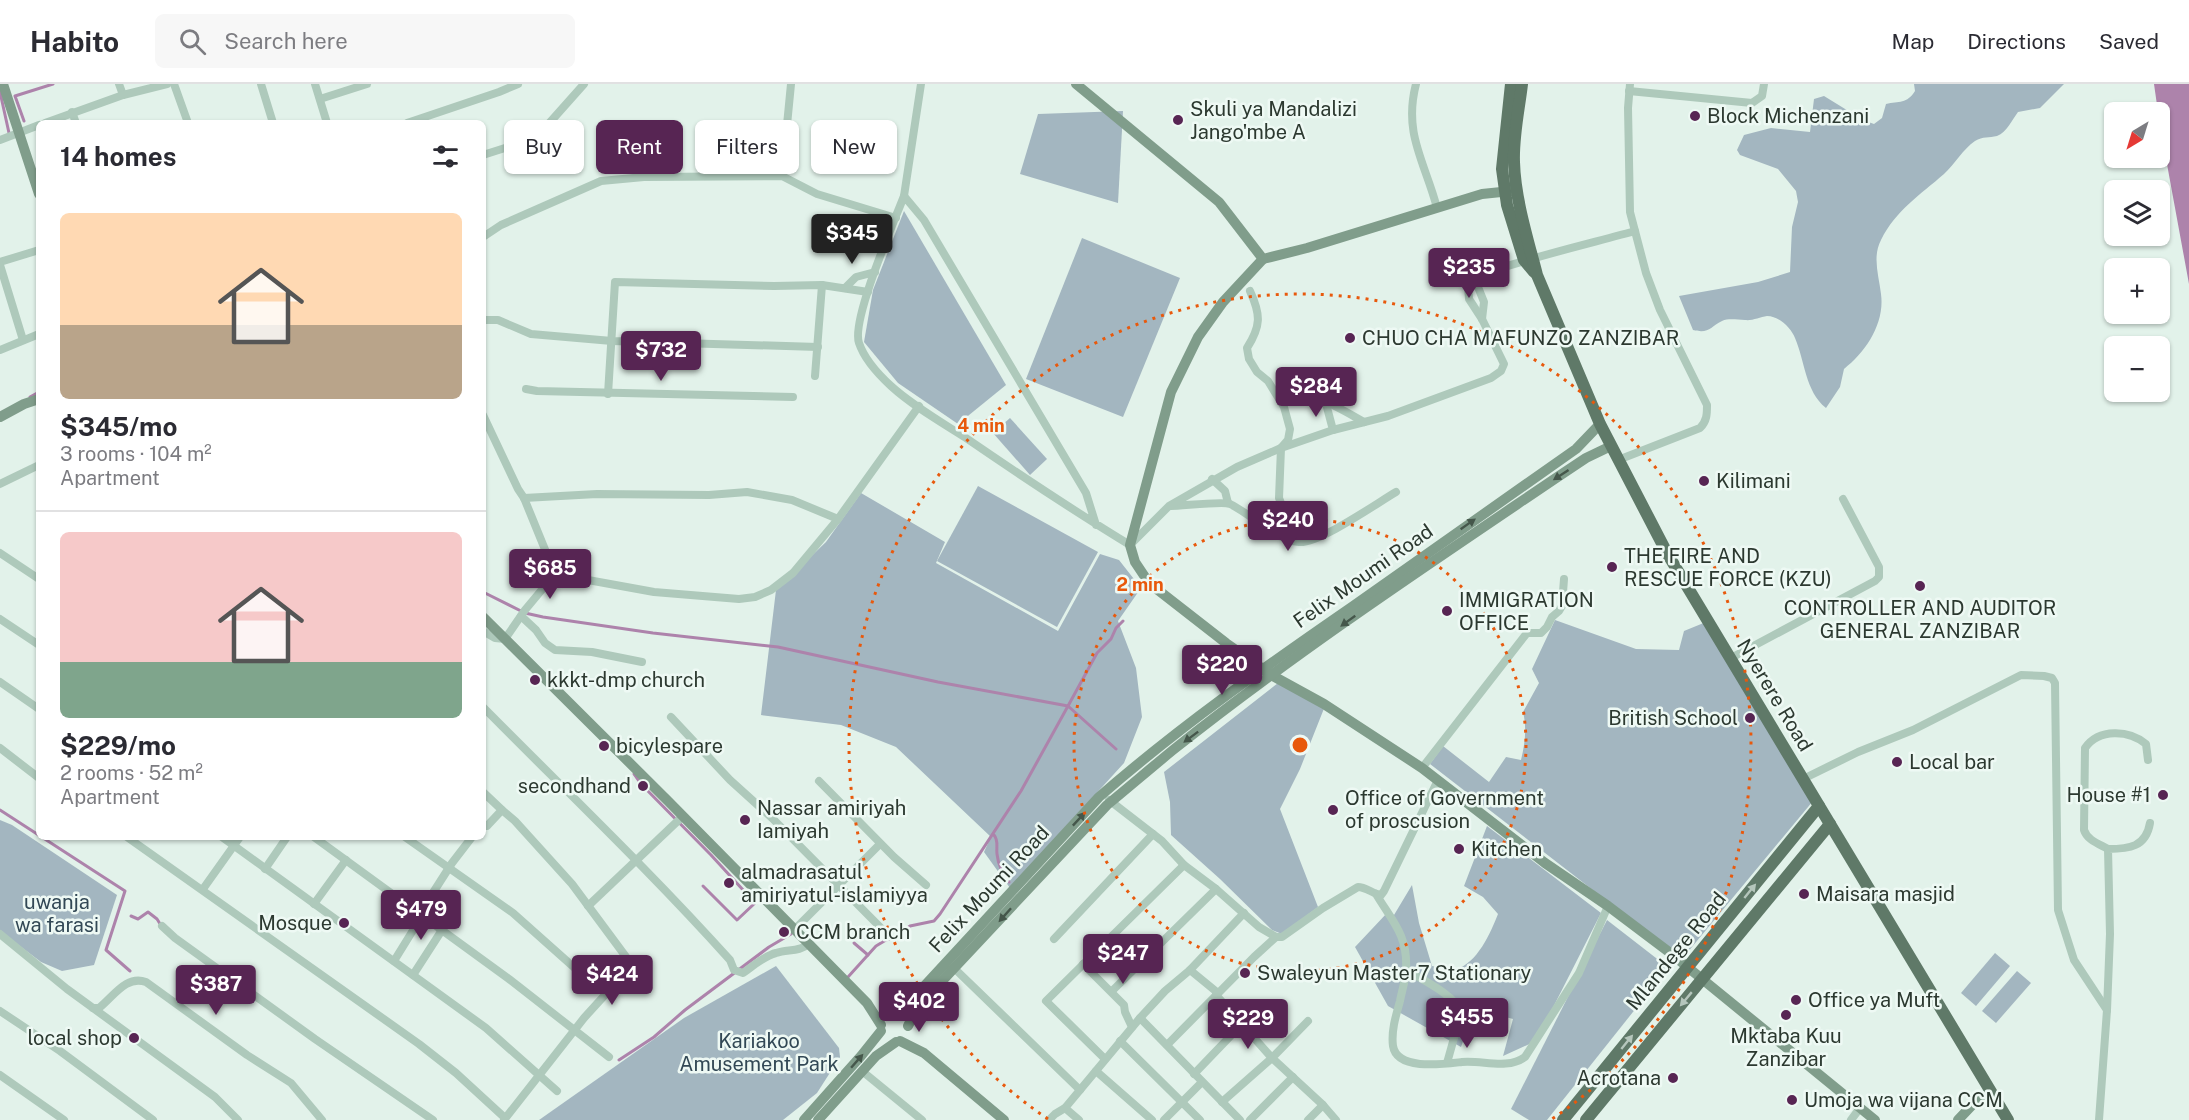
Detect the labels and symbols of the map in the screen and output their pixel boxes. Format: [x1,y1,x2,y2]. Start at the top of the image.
place label: Skuli ya Mandalizi Jango'mbe A [1190,97,1357,144]
north arrow [2104,102,2170,168]
place label: Block Michenzani [1707,104,1869,128]
marker: Block Michenzani [1688,109,1702,123]
marker: Skuli ya Mandalizi Jango'mbe A [1171,113,1185,127]
pin: $345 [816,214,888,265]
pin: $235 [1433,248,1505,299]
place label: CHUO CHA MAFUNZO ZANZIBAR [1362,326,1679,350]
pin: $732 [625,331,697,382]
marker: CHUO CHA MAFUNZO ZANZIBAR [1343,331,1357,345]
pin: $284 [1280,367,1352,418]
text: 4 min [957,415,1005,436]
one-way arrow [1553,469,1569,481]
place label: Kilimani [1716,469,1791,493]
marker: Kilimani [1697,474,1711,488]
pin: $240 [1252,501,1324,552]
street label: Felix Moumi Road [1289,519,1437,633]
one-way arrow [1461,519,1476,531]
place label: THE FIRE AND RESCUE FORCE (KZU) [1624,544,1832,591]
pin: $685 [514,549,586,600]
marker: THE FIRE AND RESCUE FORCE (KZU) [1605,560,1619,574]
text: 2 min [1116,574,1164,595]
marker: CONTROLLER AND AUDITOR GENERAL ZANZIBAR [1913,579,1927,593]
place label: IMMIGRATION OFFICE [1459,588,1594,635]
place label: CONTROLLER AND AUDITOR GENERAL ZANZIBAR [1784,596,2056,643]
marker: IMMIGRATION OFFICE [1440,604,1454,618]
one-way arrow [1340,615,1356,627]
street label: Nyerere Road [1732,634,1818,756]
pin: $220 [1186,645,1258,696]
place label: kkkt-dmp church [547,668,705,692]
marker: kkkt-dmp church [528,673,542,687]
place label: British School [1608,706,1738,730]
marker: British School [1743,711,1757,725]
one-way arrow [1183,730,1199,743]
place label: bicylespare [616,734,723,758]
centre of rings [1290,735,1310,755]
marker: bicylespare [597,739,611,753]
place label: Local bar [1909,750,1995,774]
marker: Local bar [1890,755,1904,769]
place label: secondhand [518,774,631,798]
marker: secondhand [636,779,650,793]
place label: House #1 [2067,783,2151,807]
place label: Office of Government of proscusion [1345,786,1544,833]
marker: House #1 [2156,788,2170,802]
place label: Nassar amiriyah Iamiyah [757,796,906,843]
marker: Office of Government of proscusion [1326,803,1340,817]
one-way arrow [1072,812,1085,827]
marker: Nassar amiriyah Iamiyah [738,813,752,827]
street label: Felix Moumi Road [924,820,1054,958]
place label: Kitchen [1471,837,1542,861]
marker: Kitchen [1452,842,1466,856]
place label: almadrasatul amiriyatul-islamiyya [741,860,928,907]
marker: almadrasatul amiriyatul-islamiyya [722,876,736,890]
place label: Maisara masjid [1816,882,1955,906]
one-way arrow [1744,883,1757,899]
street label: Mlandege Road [1621,887,1731,1015]
marker: Maisara masjid [1797,887,1811,901]
park label: uwanja wa farasi [15,890,99,937]
pin: $479 [385,890,457,941]
one-way arrow [998,907,1012,922]
place label: Mosque [258,911,332,935]
marker: Mosque [337,916,351,930]
place label: CCM branch [796,920,910,944]
marker: CCM branch [777,925,791,939]
pin: $247 [1087,934,1159,985]
pin: $424 [576,955,648,1006]
place label: Swaleyun Master7 Stationary [1257,961,1532,985]
pin: $387 [180,965,252,1016]
marker: Swaleyun Master7 Stationary [1238,966,1252,980]
pin: $402 [883,982,955,1033]
place label: Office ya Muft [1808,988,1940,1012]
one-way arrow [1680,991,1693,1007]
marker: Office ya Muft [1789,993,1803,1007]
pin: $455 [1431,998,1503,1049]
pin: $229 [1212,999,1284,1050]
marker: Mktaba Kuu Zanzibar [1779,1008,1793,1022]
place label: Mktaba Kuu Zanzibar [1730,1024,1842,1071]
place label: local shop [28,1026,122,1050]
park label: Kariakoo Amusement Park [679,1029,839,1076]
marker: local shop [127,1031,141,1045]
one-way arrow [1620,1035,1633,1050]
one-way arrow [850,1054,863,1069]
place label: Acrotana [1576,1066,1661,1090]
marker: Acrotana [1666,1071,1680,1085]
place label: Umoja wa vijana CCM [1804,1088,2003,1112]
marker: Umoja wa vijana CCM [1785,1093,1799,1107]

